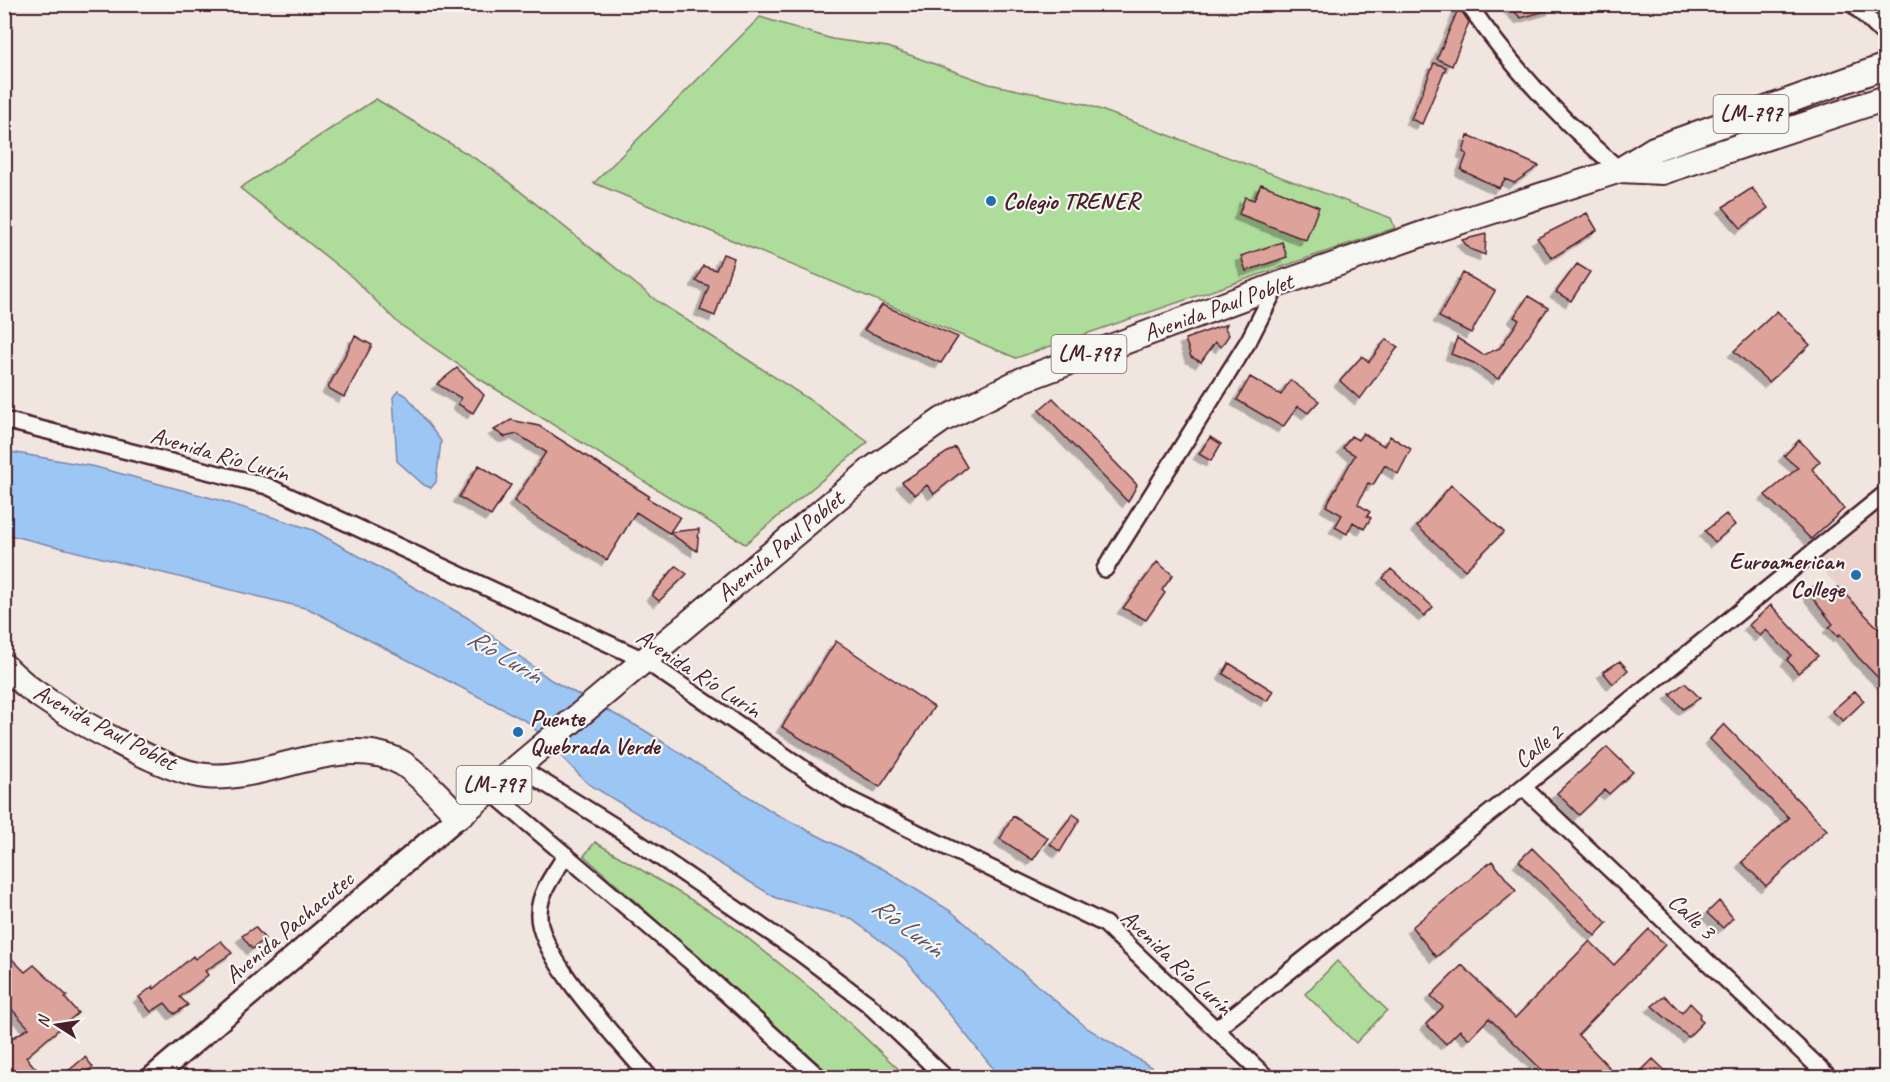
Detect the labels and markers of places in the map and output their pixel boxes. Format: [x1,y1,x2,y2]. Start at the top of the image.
place label: Colegio TRENER [1003,186,1143,216]
marker: Colegio TRENER [984,194,998,208]
place label: Euroamerican College [1729,546,1846,604]
marker: Euroamerican College [1849,568,1863,582]
place label: Puente Quebrada Verde [530,703,662,761]
marker: Puente Quebrada Verde [511,725,525,739]

